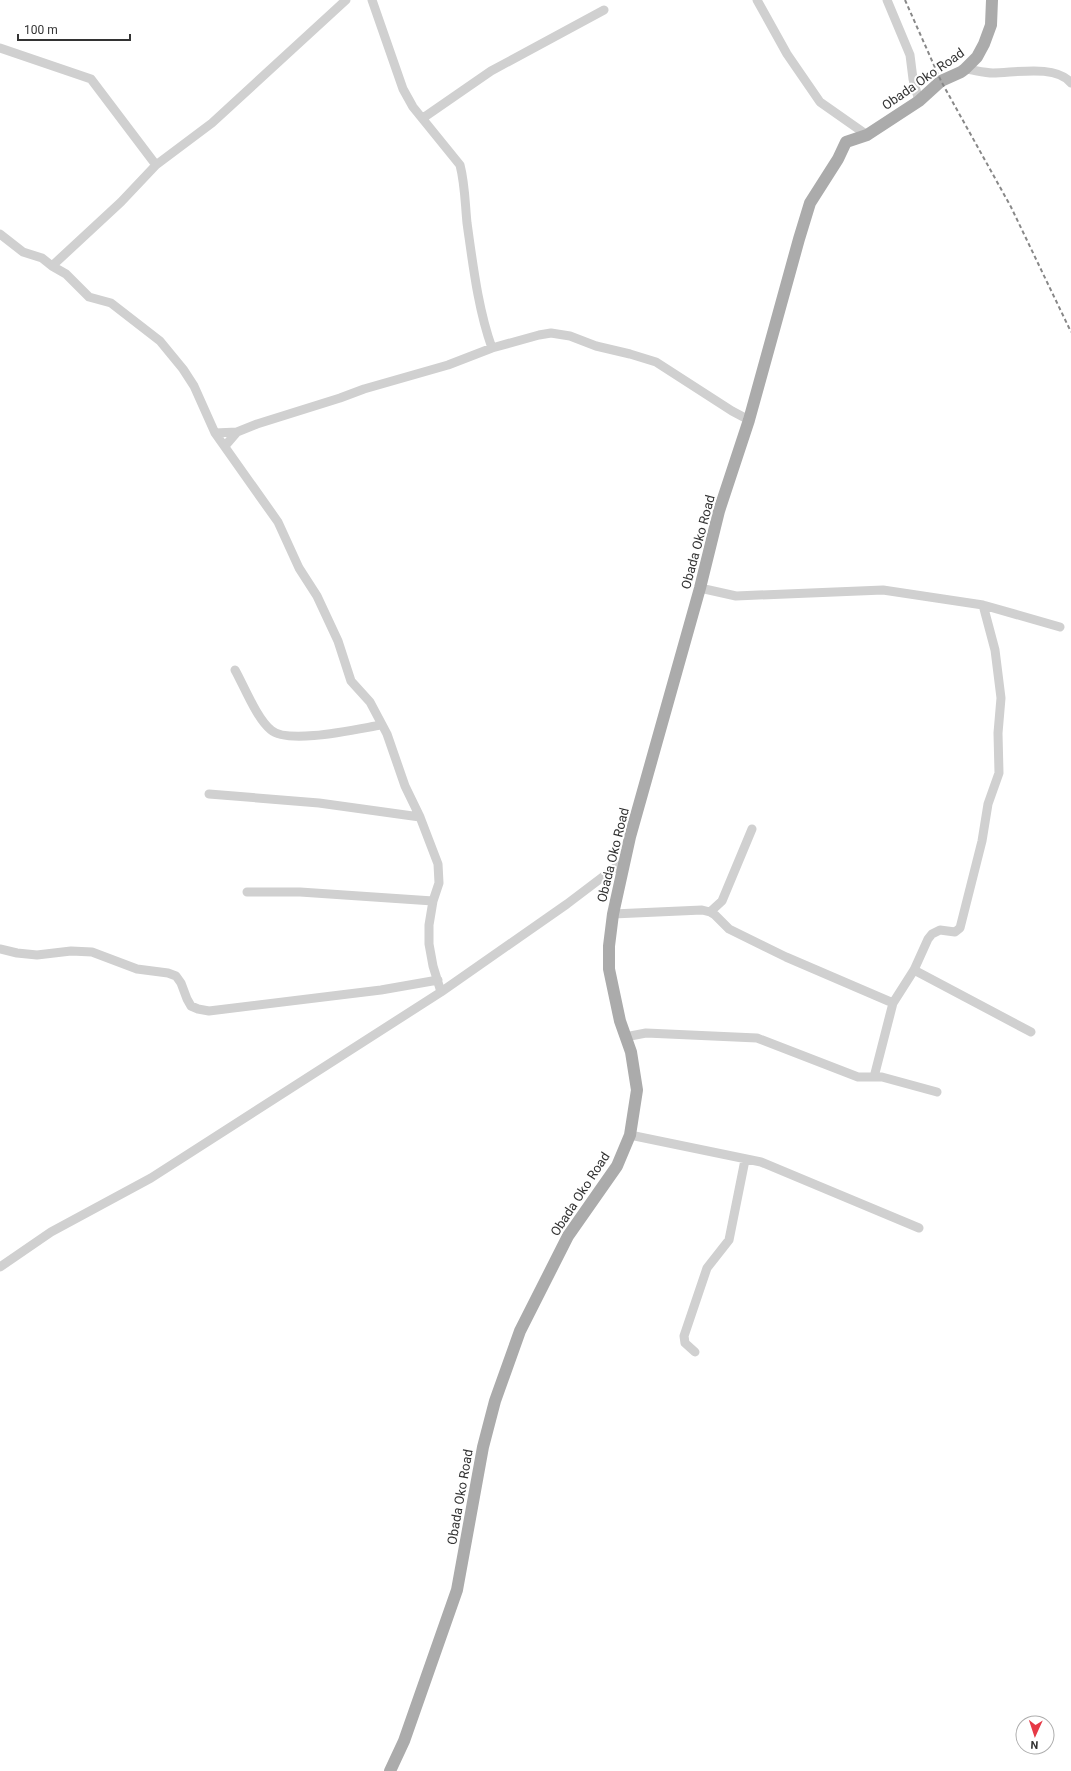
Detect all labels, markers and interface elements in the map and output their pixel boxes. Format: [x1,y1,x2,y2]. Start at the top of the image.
scale bar [18,16,130,42]
text: 100 m [24,23,58,37]
street label: Obada Oko Road [879,45,967,113]
street label: Obada Oko Road [678,493,718,591]
street label: Obada Oko Road [594,806,632,904]
street label: Obada Oko Road [547,1149,613,1239]
street label: Obada Oko Road [444,1448,476,1546]
north arrow [1015,1715,1055,1755]
text: N [1030,1738,1039,1751]

